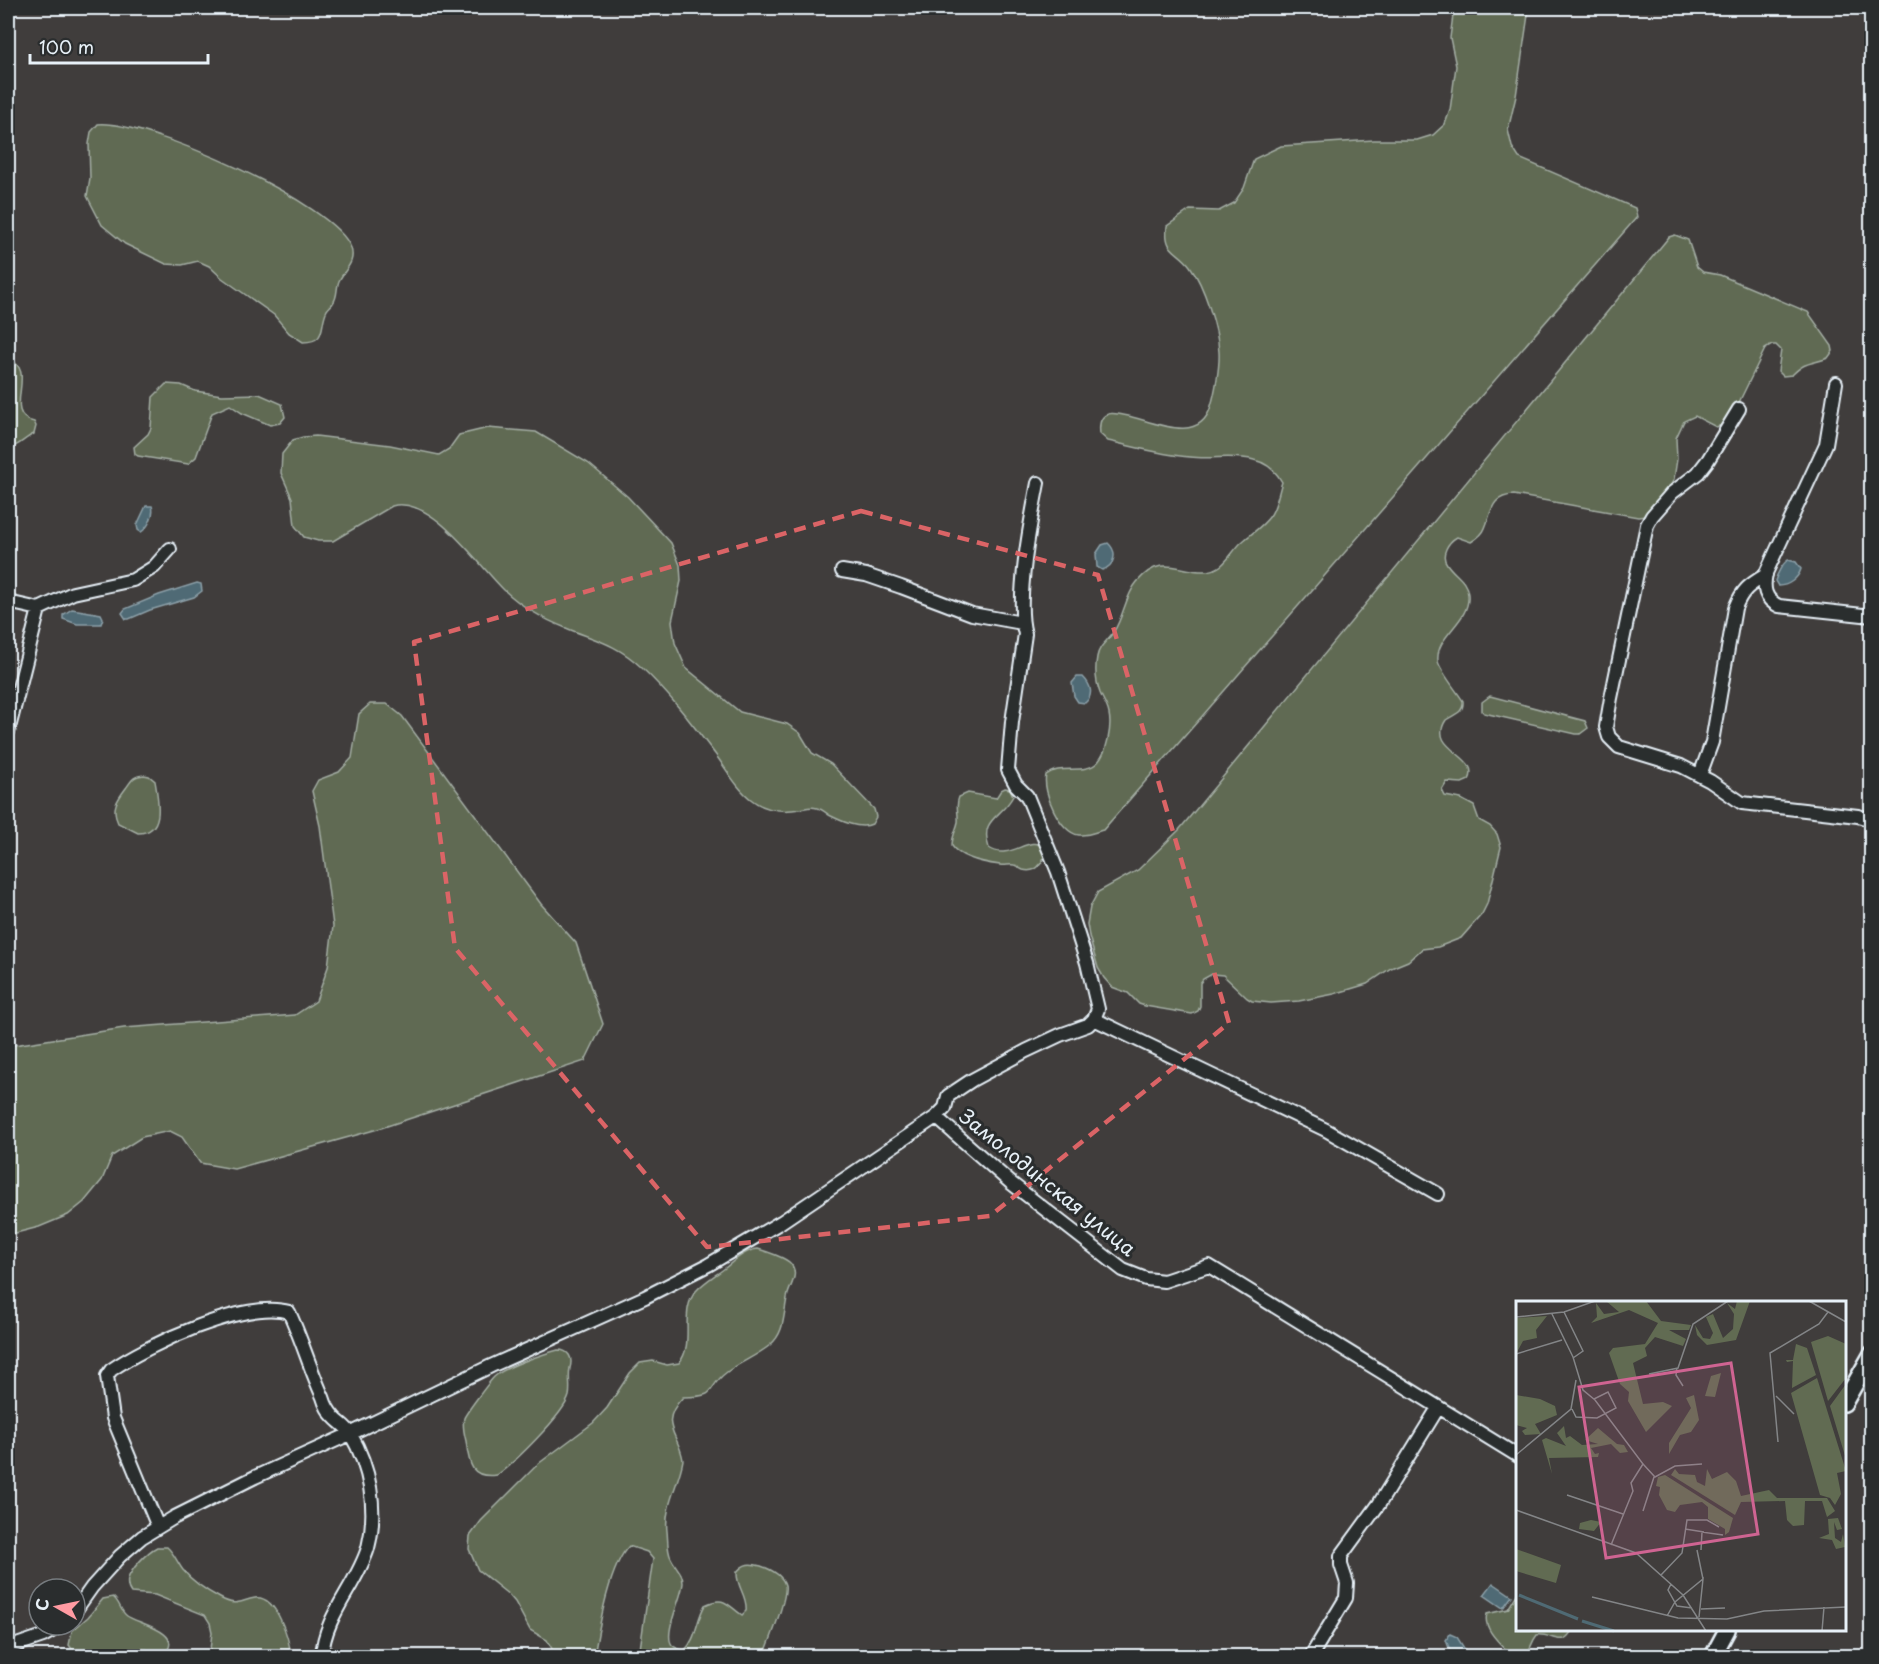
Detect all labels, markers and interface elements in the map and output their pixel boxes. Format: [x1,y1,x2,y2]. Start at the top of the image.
scale bar [30,27,208,65]
text: 100 m [39,33,94,60]
street label: Замолодинская улица [953,1101,1143,1263]
inset map [1516,1301,1846,1631]
north arrow [27,1577,87,1637]
text: С [28,1597,54,1612]

